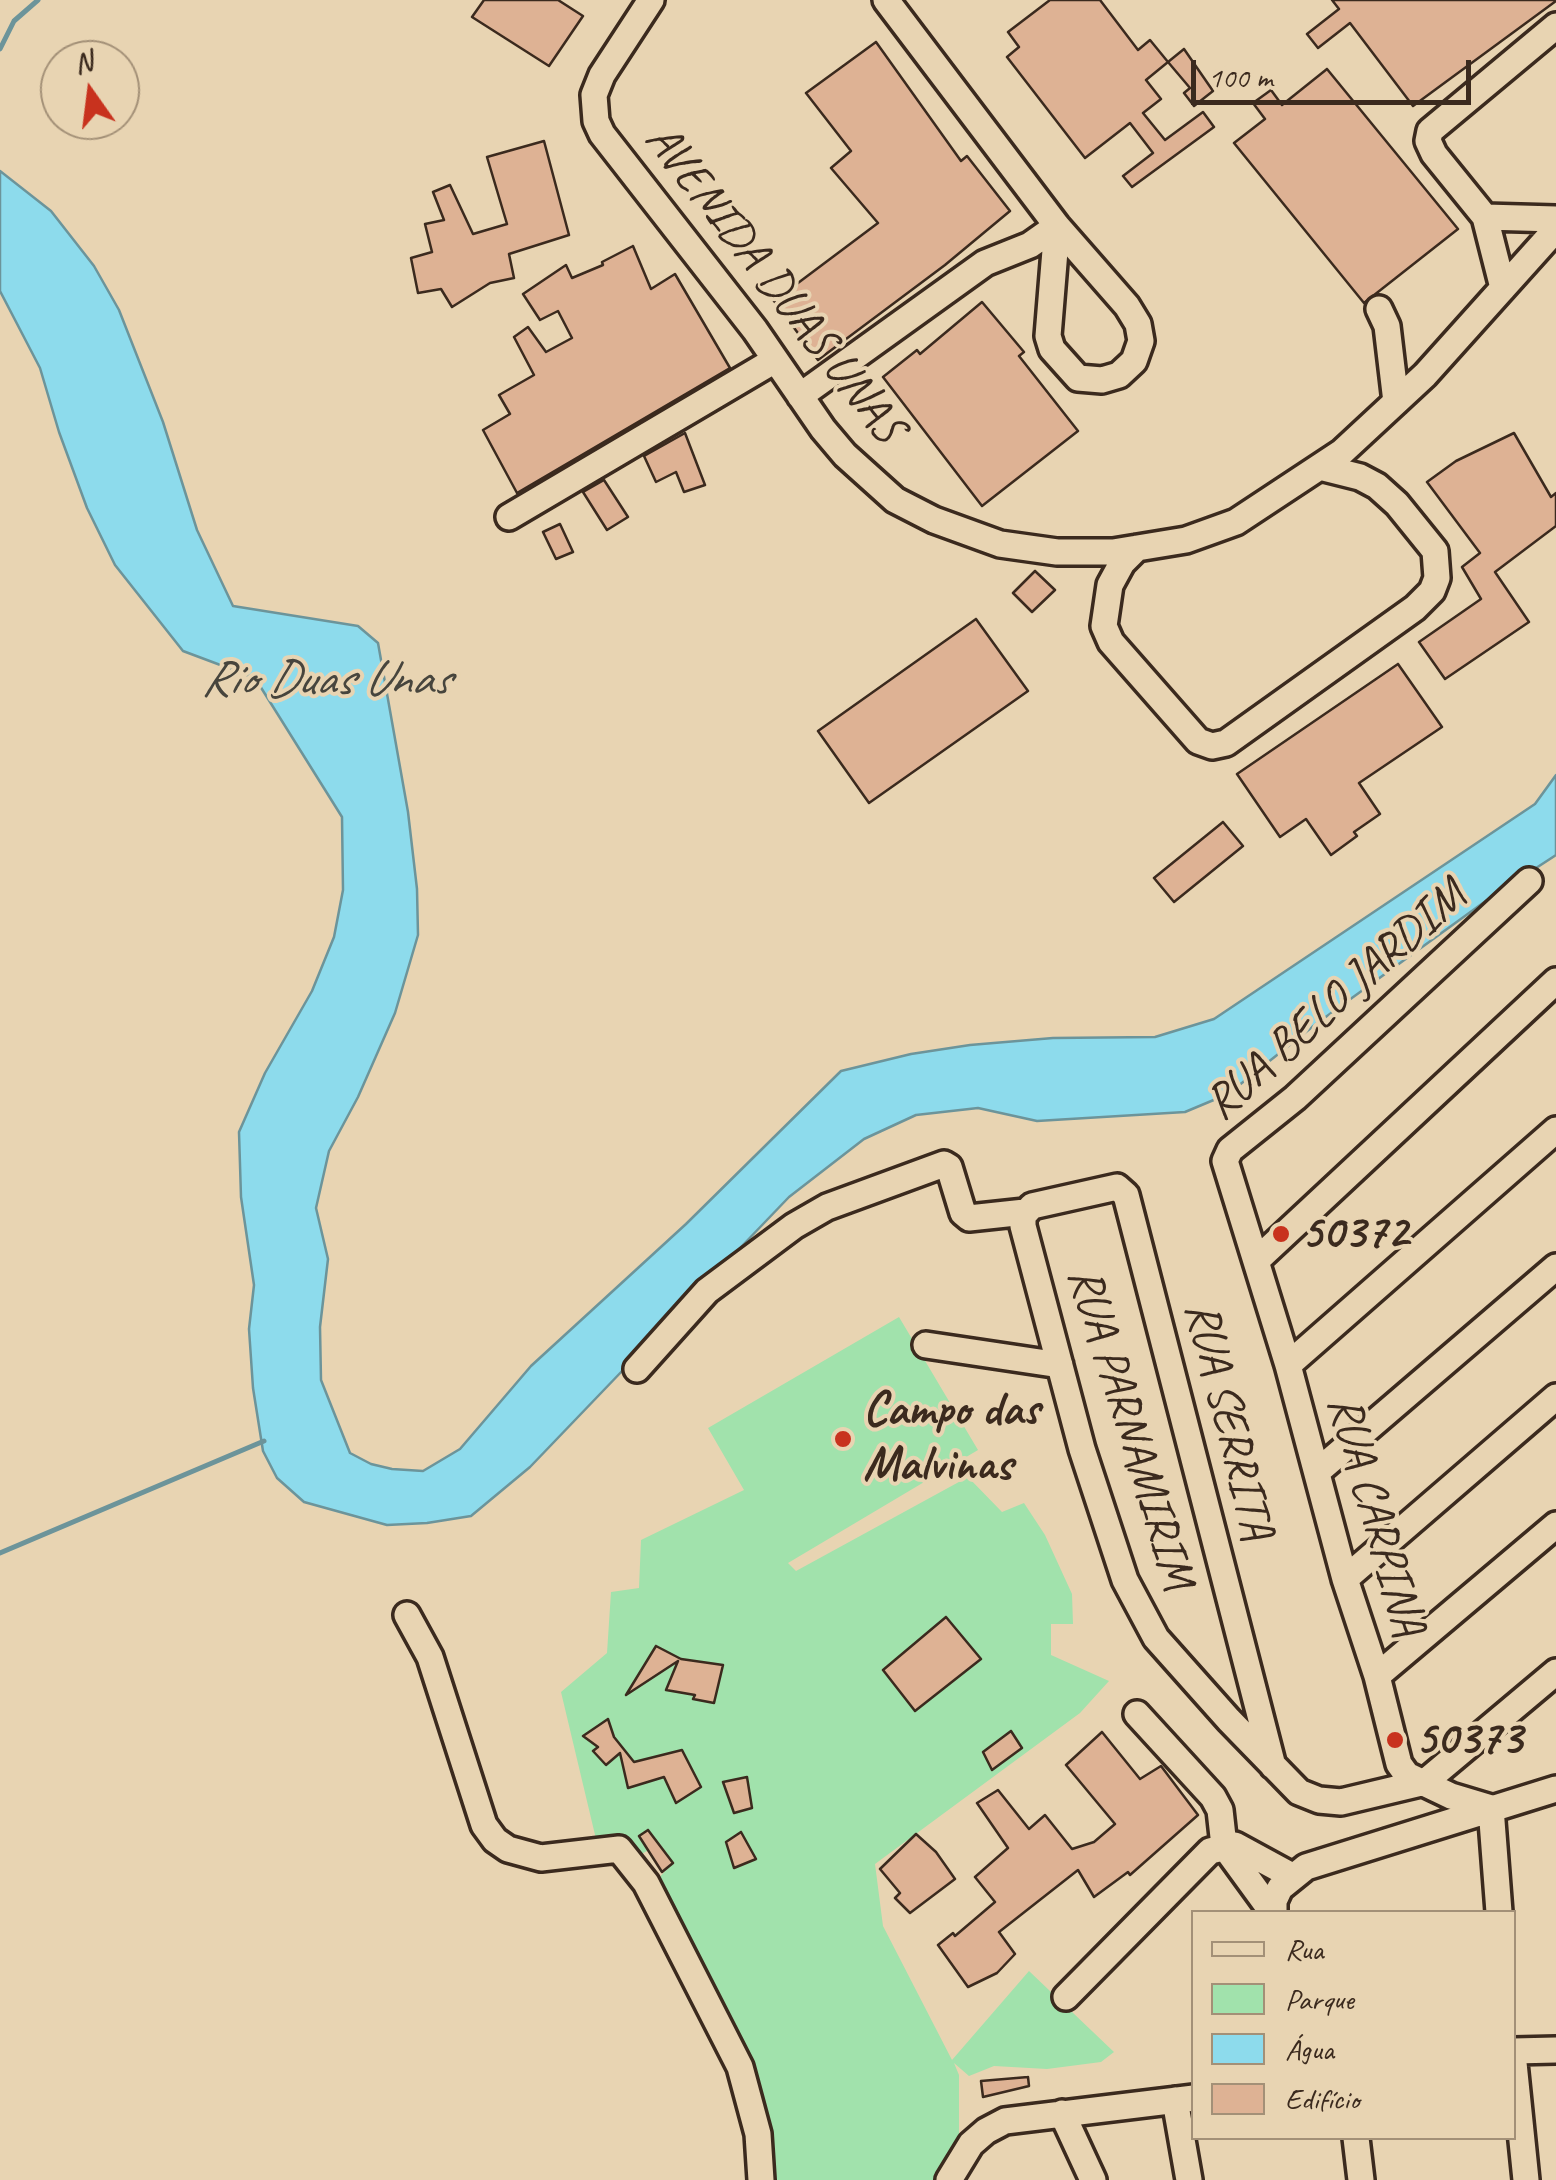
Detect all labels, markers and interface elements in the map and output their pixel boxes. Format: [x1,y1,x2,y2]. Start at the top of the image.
north arrow [40,40,140,140]
scale bar [1196,40,1476,102]
text: N [70,43,96,81]
text: 100 m [1208,58,1273,96]
street label: AVENIDA DUAS UNAS [632,113,916,455]
water label: Rio Duas Unas [201,651,449,711]
street label: RUA BELO JARDIM [1193,869,1479,1133]
place label: 50372 [1301,1205,1408,1263]
marker: 50372 [1270,1223,1292,1245]
street label: RUA PARNAMIRIM [1054,1261,1206,1597]
street label: RUA SERRITA [1171,1296,1285,1546]
place label: Campo das Malvinas [863,1382,1039,1495]
street label: RUA CARPINA [1313,1389,1437,1643]
marker: Campo das Malvinas [832,1428,854,1450]
place label: 50373 [1415,1711,1522,1769]
marker: 50373 [1384,1729,1406,1751]
legend [1191,1910,1516,2140]
text: Rua [1285,1930,1323,1968]
text: Parque [1285,1980,1354,2018]
text: Água [1285,2030,1334,2068]
text: Edifício [1285,2080,1359,2118]

